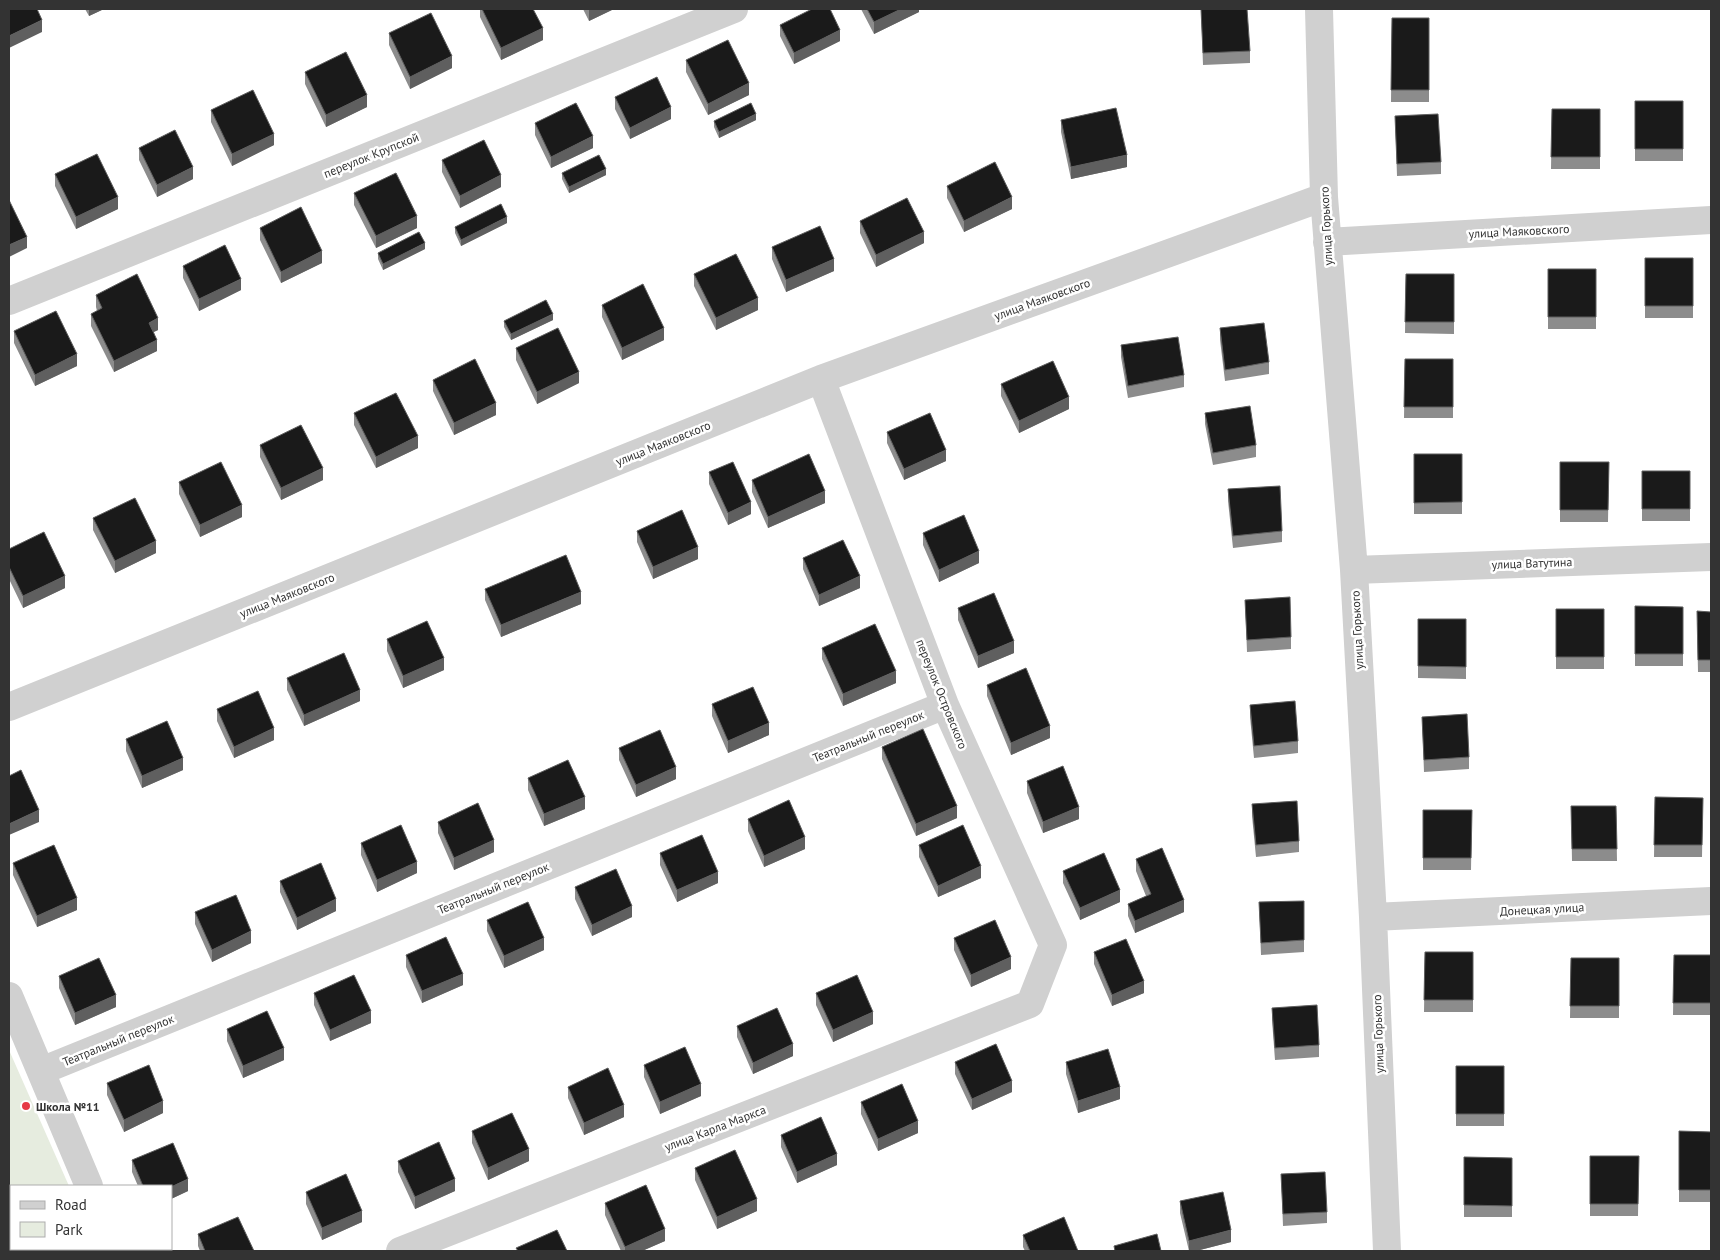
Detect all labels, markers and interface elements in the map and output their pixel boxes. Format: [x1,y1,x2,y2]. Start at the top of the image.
street label: переулок Крупской [321,129,421,181]
street label: улица Горького [1316,186,1336,266]
street label: улица Маяковского [1468,221,1570,241]
street label: улица Маяковского [992,275,1092,323]
street label: улица Маяковского [613,417,713,469]
street label: улица Ватутина [1491,554,1573,572]
street label: улица Маяковского [237,569,337,621]
street label: улица Горького [1347,590,1367,670]
street label: переулок Островского [913,637,971,751]
street label: Театральный переулок [810,707,926,765]
street label: Театральный переулок [435,859,551,917]
street label: Донецкая улица [1499,899,1585,919]
street label: улица Горького [1369,994,1387,1074]
street label: Театральный переулок [60,1011,176,1069]
place label: Школа №11 [36,1099,100,1114]
marker: Школа №11 [20,1100,32,1112]
street label: улица Карла Маркса [662,1102,768,1154]
legend [10,1185,172,1250]
text: Road [55,1195,87,1214]
text: Park [55,1220,83,1239]

